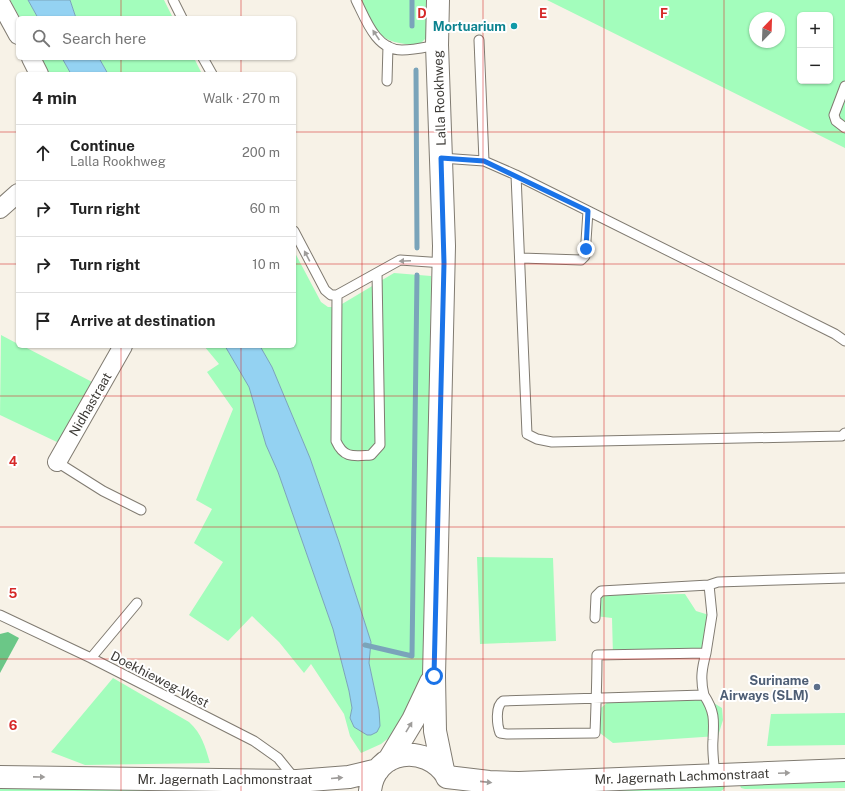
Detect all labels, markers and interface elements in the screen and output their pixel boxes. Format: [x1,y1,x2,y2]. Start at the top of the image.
text: D [417,6,427,21]
text: E [539,6,547,21]
text: F [660,6,668,21]
north arrow [749,12,785,48]
map controls [797,12,833,84]
button: + [797,12,833,48]
search box [16,16,296,60]
place label: Mortuarium [433,19,506,34]
marker: Mortuarium [509,21,519,31]
icon: search [30,27,52,49]
one-way arrow [372,29,379,41]
text: Search here [62,30,146,47]
button: − [797,48,833,84]
street label: Lalla Rookhweg [430,50,449,146]
text: 4 min [32,88,77,108]
text: Walk · 270 m [203,91,280,106]
text: Continue [70,137,135,154]
icon: ahead [32,142,54,164]
text: 200 m [242,145,280,160]
text: Lalla Rookhweg [70,154,166,169]
icon: right [32,198,54,220]
text: Turn right [70,200,140,217]
text: 60 m [250,201,280,216]
route end [577,240,595,258]
one-way arrow [303,250,310,261]
icon: right [32,254,54,276]
text: Turn right [70,256,140,273]
text: 10 m [252,257,280,272]
one-way arrow [398,258,411,264]
icon: arrive [32,310,54,332]
text: Arrive at destination [70,312,215,329]
street label: Nidhastraat [66,370,115,439]
text: 4 [9,454,18,469]
text: 5 [9,586,18,601]
street label: Doekhieweg-West [108,648,211,711]
route start [425,667,443,685]
place label: Suriname Airways (SLM) [719,673,809,703]
marker: Suriname Airways (SLM) [812,682,822,692]
text: 6 [9,718,18,733]
one-way arrow [405,722,413,732]
street label: Mr. Jagernath Lachmonstraat [594,766,770,787]
one-way arrow [778,769,790,776]
street label: Mr. Jagernath Lachmonstraat [138,772,312,787]
one-way arrow [33,774,46,780]
one-way arrow [331,774,343,781]
one-way arrow [480,778,492,785]

